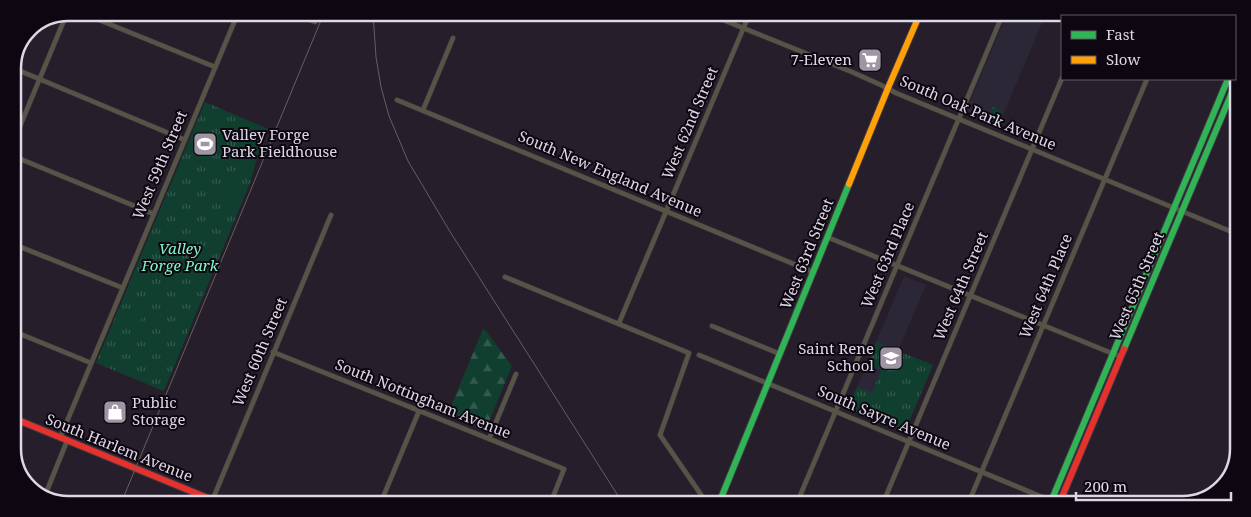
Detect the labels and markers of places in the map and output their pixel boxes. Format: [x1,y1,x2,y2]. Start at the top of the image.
supermarket icon: 7-Eleven [857,47,883,73]
place label: 7-Eleven [791,49,852,69]
place label: Valley Forge Park Fieldhouse [222,124,337,161]
sports icon: Valley Forge Park Fieldhouse [192,131,218,157]
place label: Saint Rene School [798,338,874,375]
school or university icon: Saint Rene School [878,345,904,371]
place label: Public Storage [132,392,185,429]
shop icon: Public Storage [102,399,128,425]

